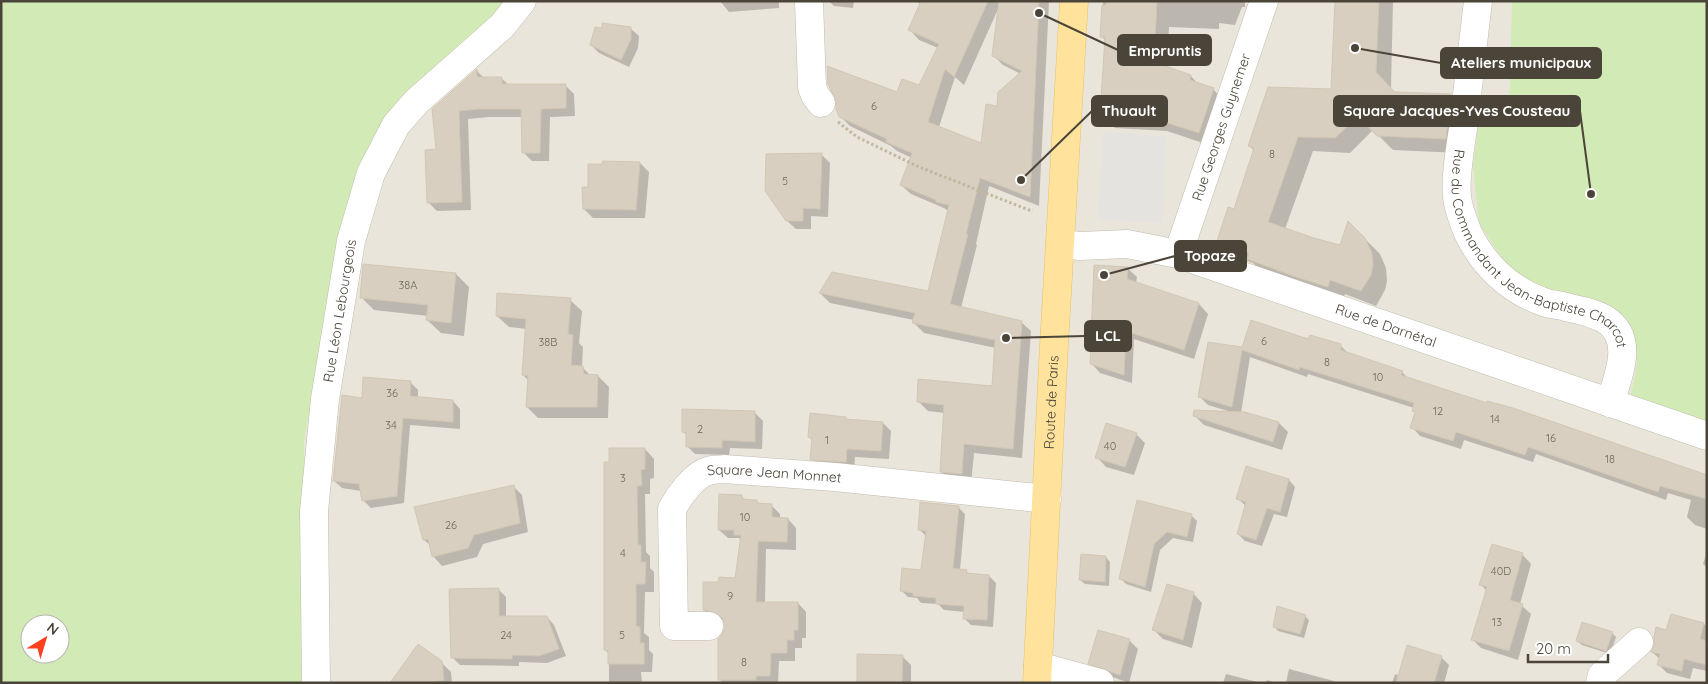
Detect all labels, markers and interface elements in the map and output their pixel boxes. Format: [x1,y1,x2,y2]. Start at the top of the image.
callout: Empruntis [1118,35,1211,65]
text: Empruntis [1129,41,1202,60]
callout: Ateliers municipaux [1441,48,1601,78]
street label: Rue Georges Guynemer [1188,50,1255,203]
text: Ateliers municipaux [1451,53,1592,72]
callout: Thuault [1092,96,1167,126]
callout: Square Jacques-Yves Cousteau [1334,96,1580,126]
house number: 6 [871,99,877,113]
text: Thuault [1101,101,1157,120]
text: Square Jacques-Yves Cousteau [1344,101,1570,120]
house number: 8 [1269,147,1275,161]
street label: Rue du Commandant Jean-Baptiste Charcot [1447,148,1631,349]
house number: 5 [782,174,788,188]
street label: Rue Léon Lebourgeois [319,238,360,384]
callout: Topaze [1175,241,1246,271]
text: Topaze [1184,246,1236,265]
house number: 38A [399,278,417,292]
street label: Rue de Darnétal [1333,300,1439,351]
callout: LCL [1085,321,1131,351]
text: LCL [1095,326,1121,345]
house number: 6 [1261,334,1267,348]
house number: 38B [539,335,557,349]
street label: Route de Paris [1040,355,1062,450]
house number: 8 [1324,355,1330,369]
house number: 10 [1373,370,1383,384]
house number: 36 [386,386,398,400]
house number: 12 [1433,404,1443,418]
house number: 14 [1490,412,1500,426]
house number: 34 [385,418,397,432]
house number: 2 [697,422,703,436]
house number: 16 [1546,431,1556,445]
house number: 1 [825,433,829,447]
house number: 40 [1104,439,1116,453]
house number: 18 [1605,452,1615,466]
street label: Square Jean Monnet [705,460,843,487]
house number: 3 [620,471,626,485]
house number: 10 [740,510,750,524]
house number: 26 [445,518,457,532]
house number: 4 [620,546,626,560]
house number: 40D [1491,564,1511,578]
house number: 9 [727,589,733,603]
north arrow [20,614,70,664]
house number: 13 [1492,615,1502,629]
text: N [43,618,63,639]
house number: 24 [500,628,512,642]
house number: 5 [619,628,625,642]
scale bar [1528,632,1608,664]
text: 20 m [1536,639,1571,658]
house number: 8 [741,655,747,669]

